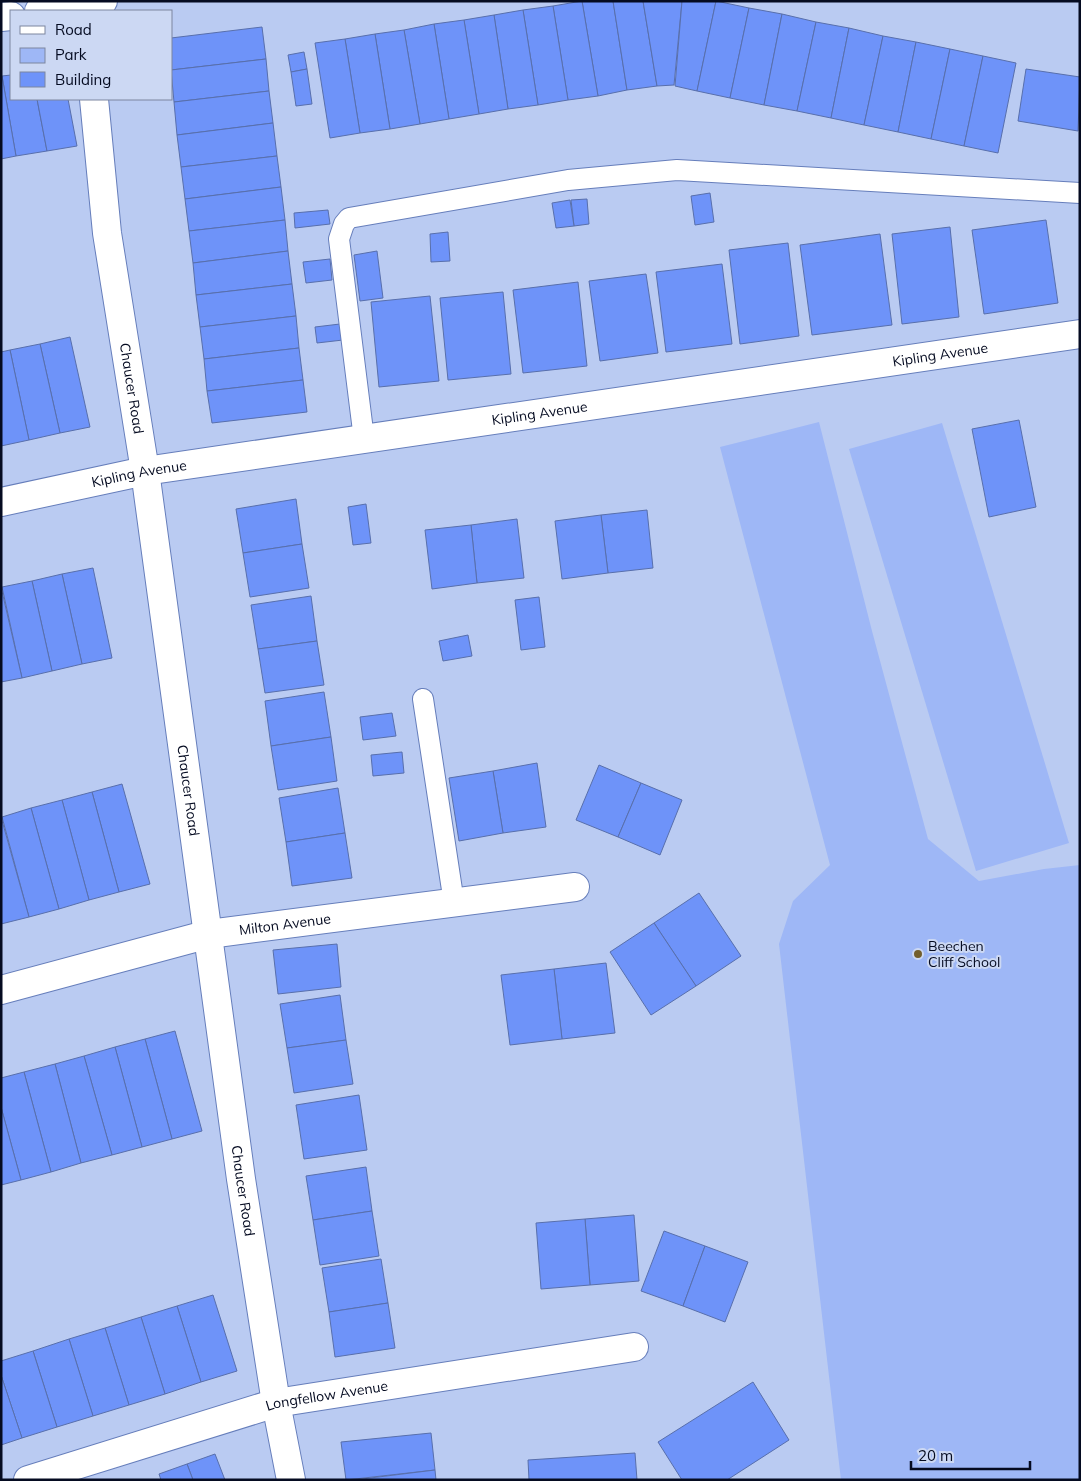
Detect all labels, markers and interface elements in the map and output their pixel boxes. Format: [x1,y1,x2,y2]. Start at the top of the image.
legend [10,10,172,100]
text: Road [55,20,92,39]
text: Park [55,45,87,64]
text: Building [55,70,111,89]
street label: Kipling Avenue [891,339,989,370]
street label: Chaucer Road [116,342,148,435]
street label: Kipling Avenue [490,397,589,429]
street label: Kipling Avenue [90,456,188,491]
street label: Chaucer Road [173,744,203,837]
street label: Milton Avenue [238,909,332,939]
place label: Beechen Cliff School [928,937,1000,971]
marker: Beechen Cliff School [912,948,924,960]
street label: Chaucer Road [228,1144,259,1237]
street label: Longfellow Avenue [263,1377,389,1415]
scale bar [911,1438,1030,1470]
text: 20 m [918,1446,953,1465]

